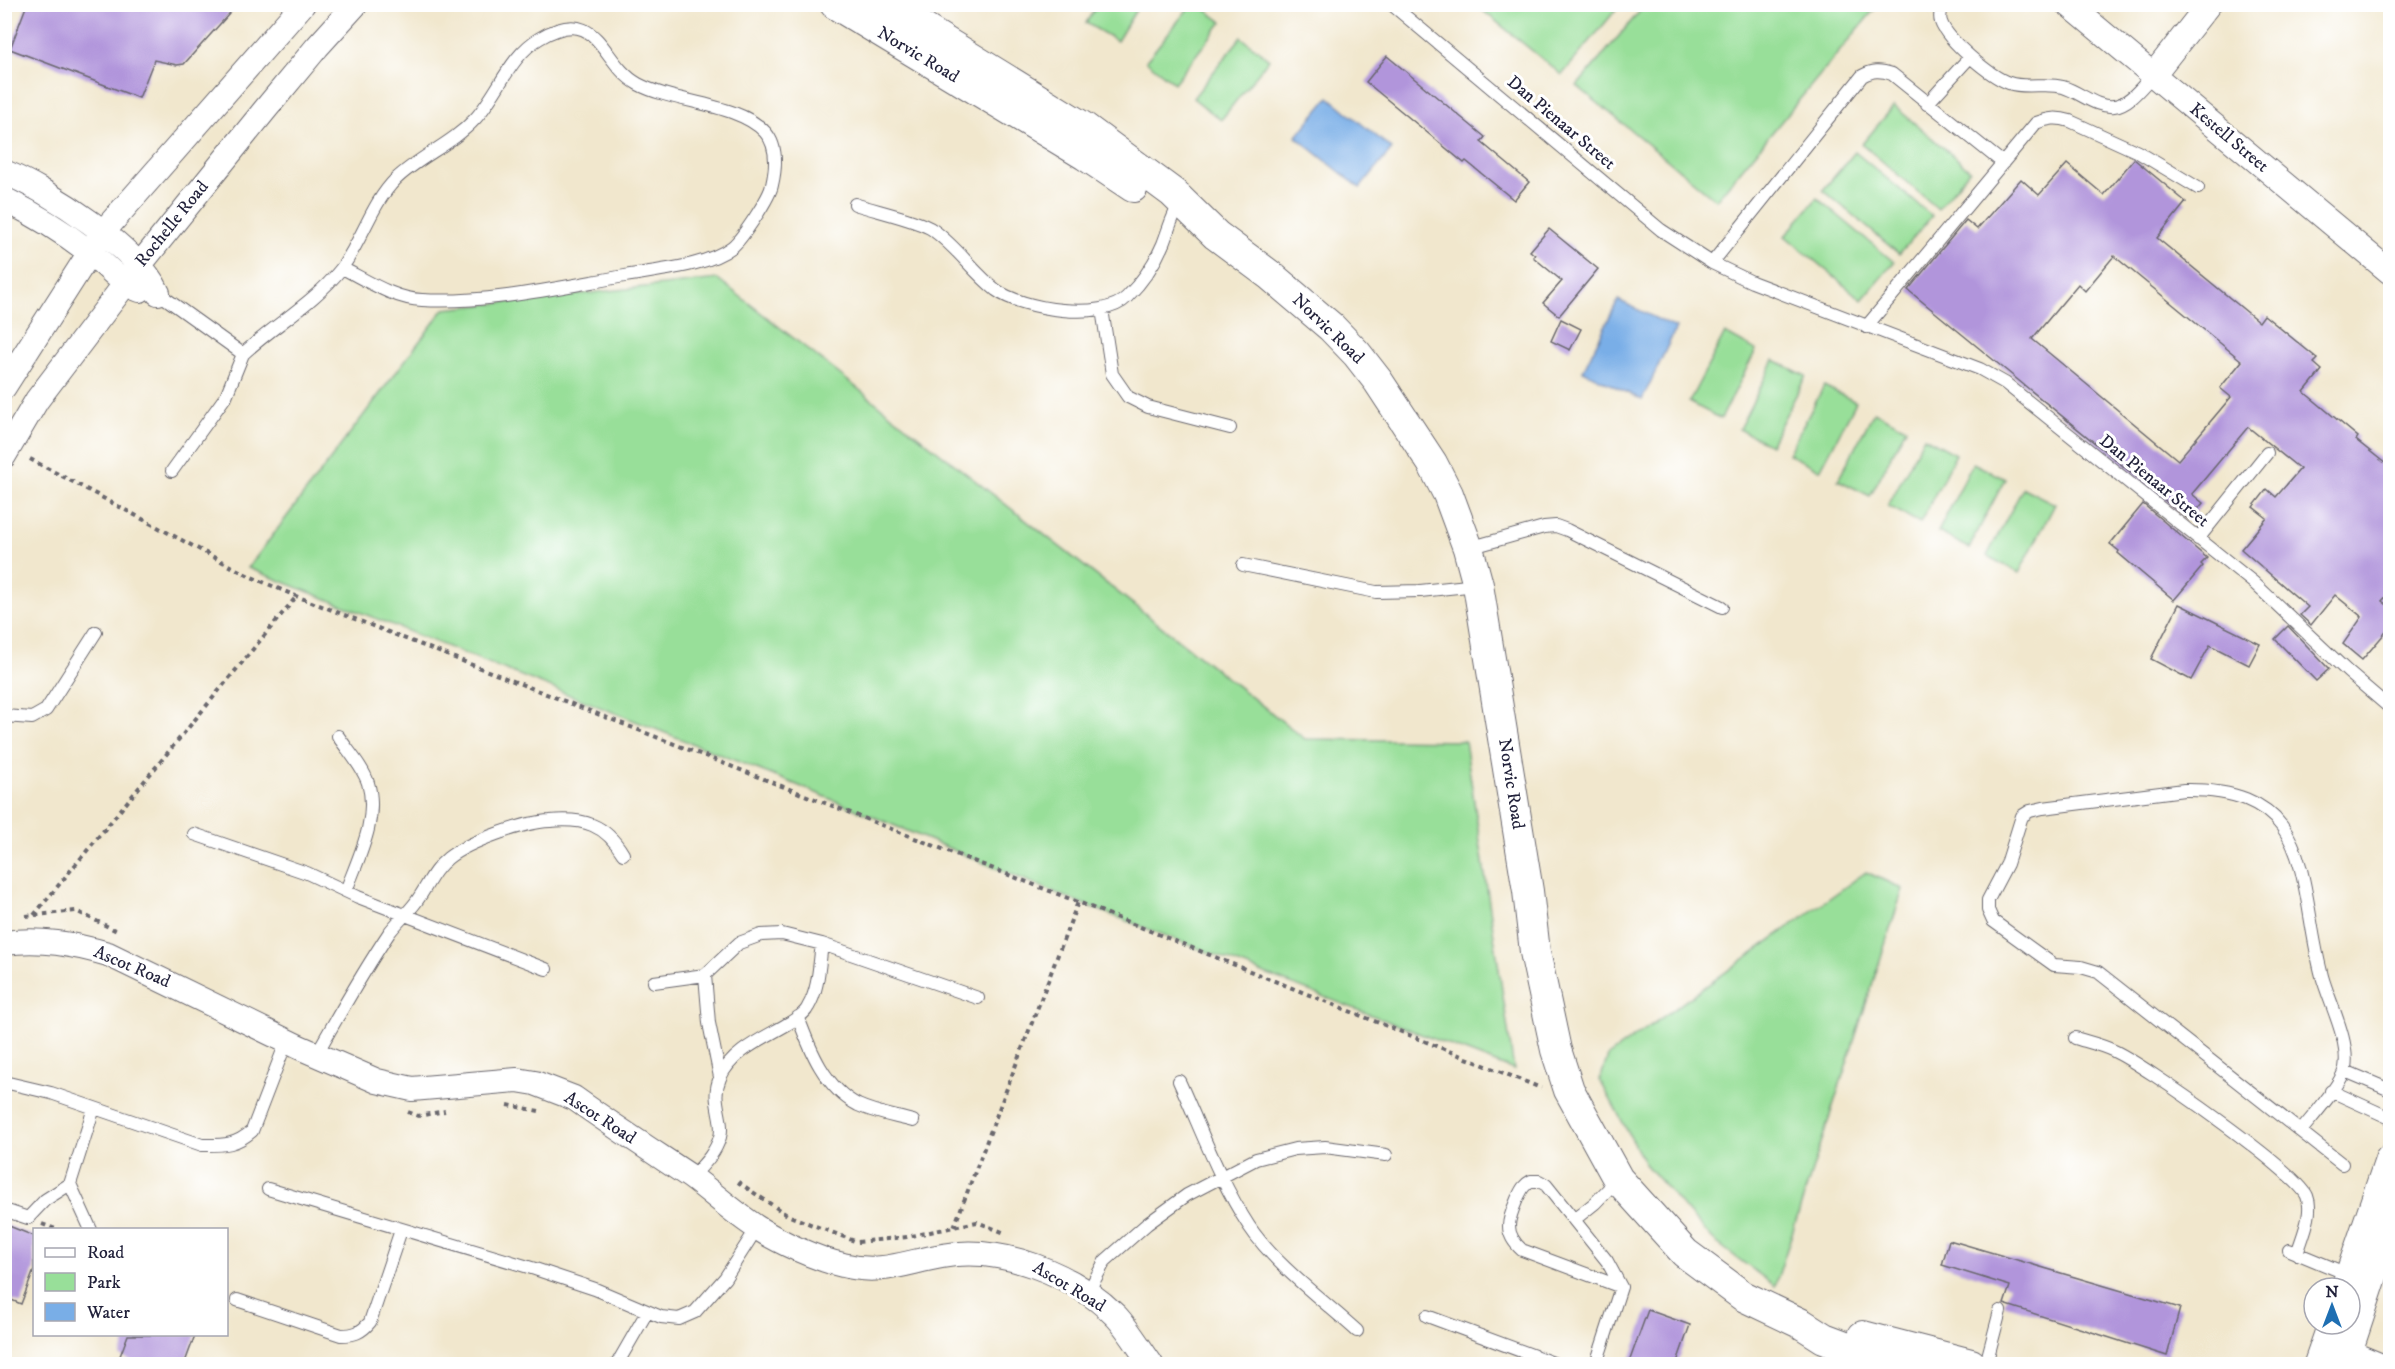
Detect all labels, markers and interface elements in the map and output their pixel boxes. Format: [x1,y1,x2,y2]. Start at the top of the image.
street label: Norvic Road [873,22,963,88]
street label: Dan Pienaar Street [1502,71,1620,175]
street label: Kestell Street [2185,99,2273,178]
street label: Rochelle Road [131,176,213,272]
street label: Norvic Road [1287,289,1369,369]
street label: Dan Pienaar Street [2095,430,2213,532]
street label: Norvic Road [1493,737,1529,831]
street label: Ascot Road [90,941,174,993]
street label: Ascot Road [560,1087,640,1149]
legend [33,1228,228,1336]
text: Road [87,1242,124,1264]
street label: Ascot Road [1029,1257,1109,1317]
text: Park [87,1272,121,1294]
north arrow [2302,1276,2362,1336]
text: N [2325,1282,2339,1302]
text: Water [86,1302,130,1324]

